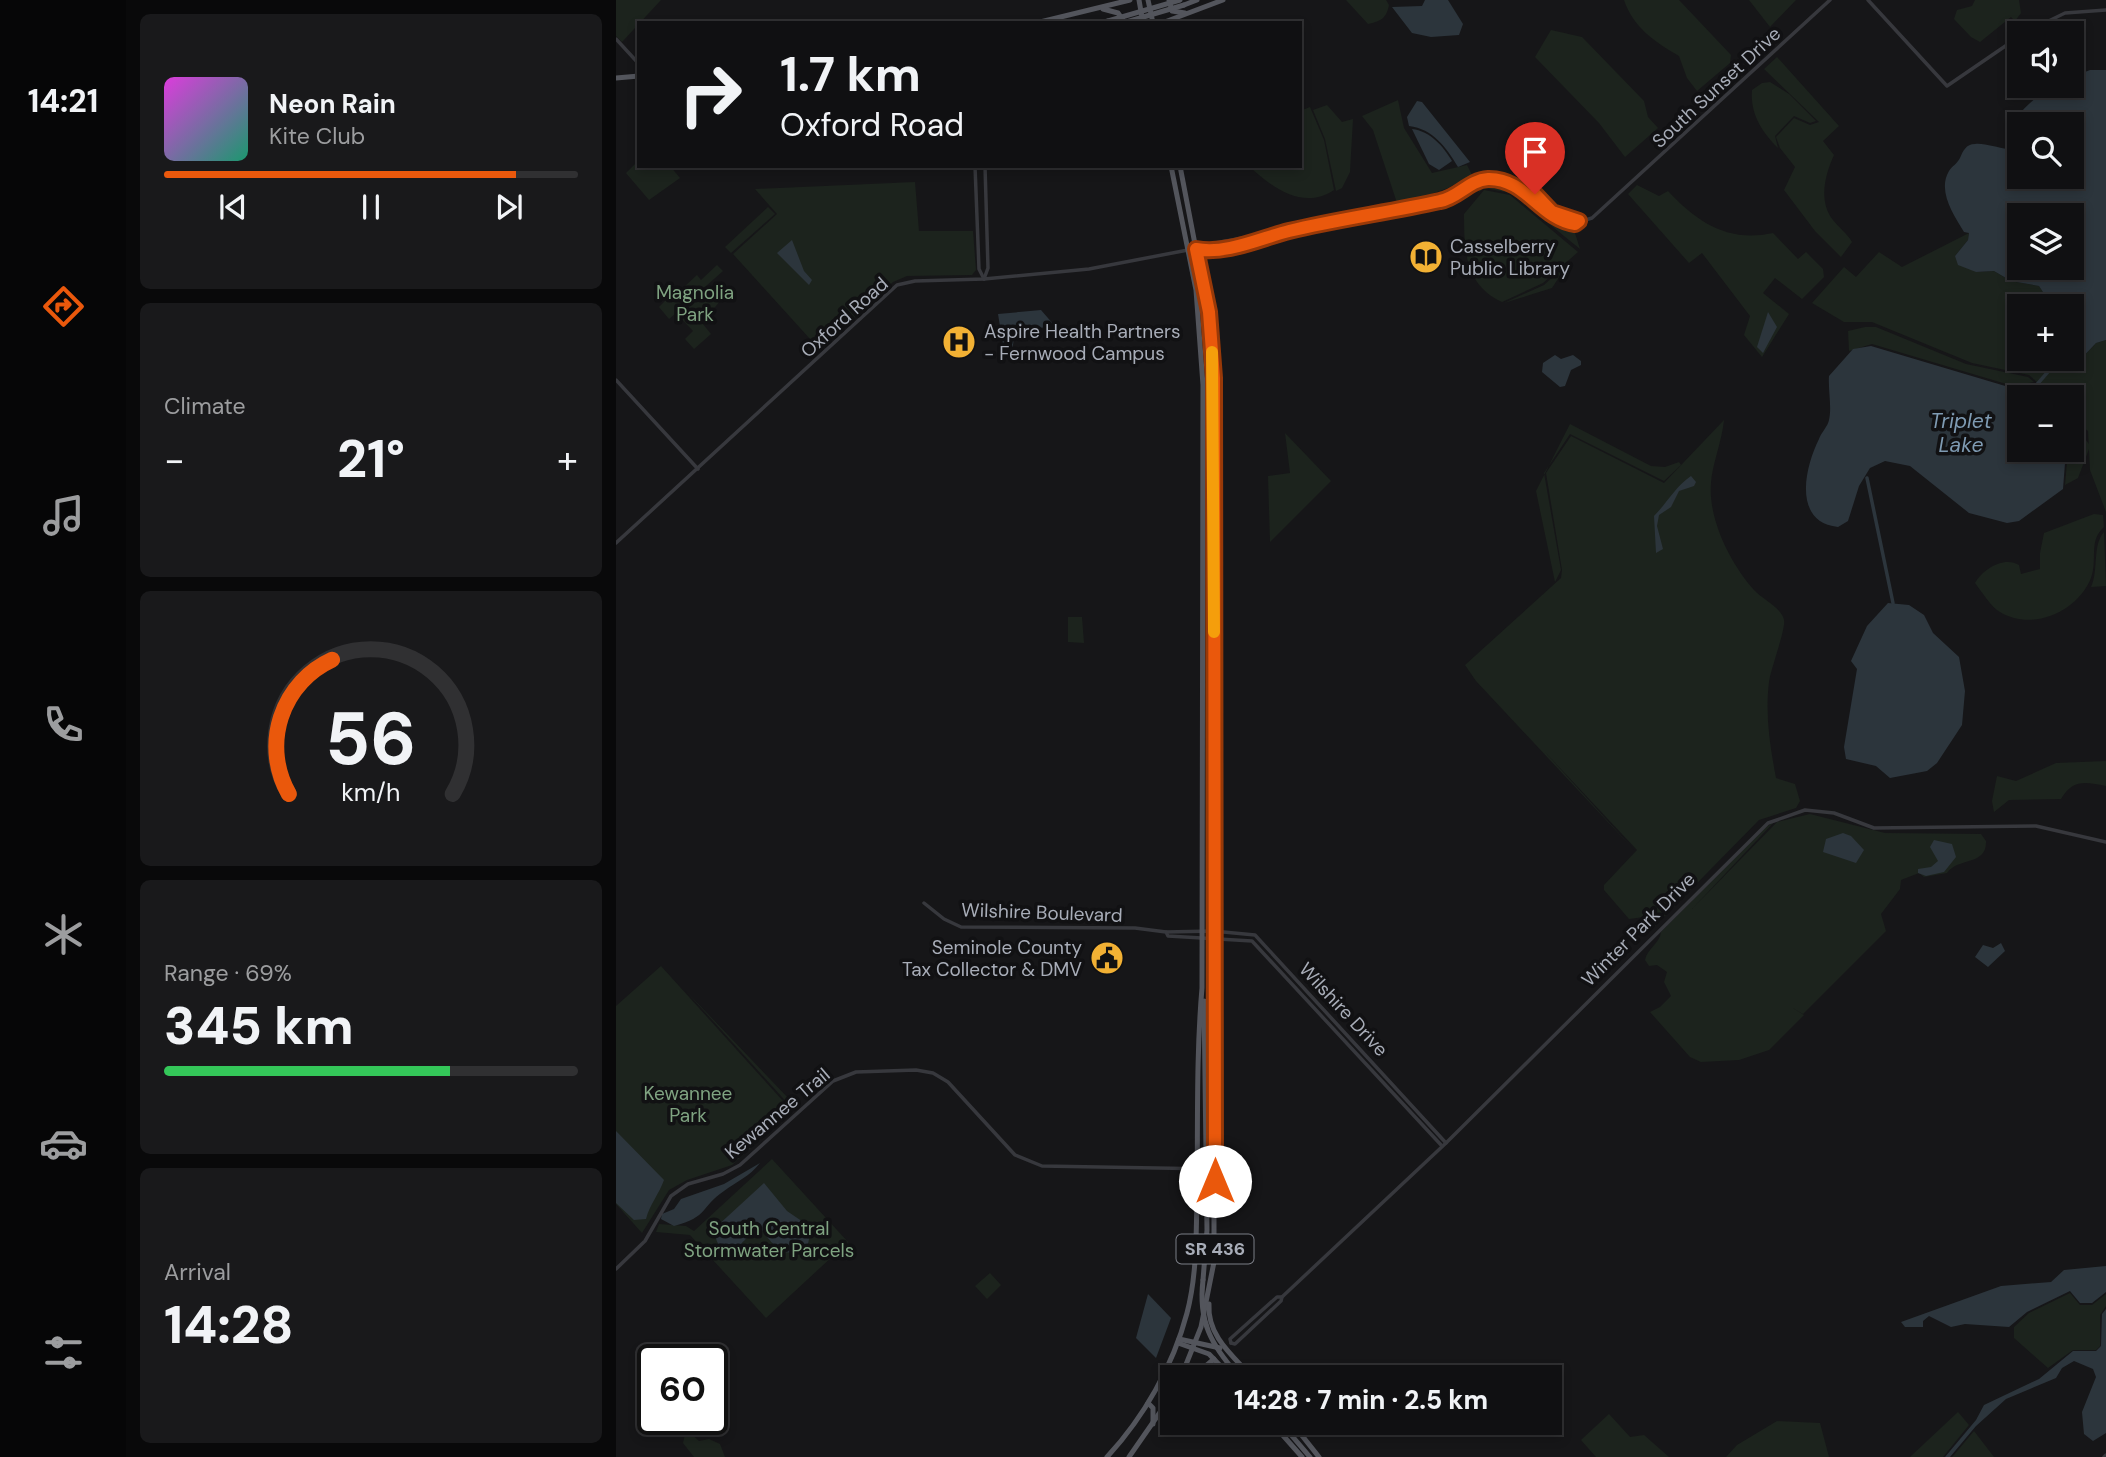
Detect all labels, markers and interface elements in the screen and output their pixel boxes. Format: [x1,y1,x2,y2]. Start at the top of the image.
street label: South Sunset Drive [1647,21,1786,153]
map controls [2007,21,2084,462]
button: sound [2007,21,2084,98]
text: 1.7 km [780,42,921,106]
icon: right [665,49,756,140]
text: 14:21 [28,80,98,122]
text: Neon Rain [269,87,396,121]
text: Oxford Road [780,104,964,146]
button: search [2007,112,2084,189]
text: Kite Club [269,121,365,151]
pin [1505,122,1565,194]
icon: arrive [1516,133,1554,171]
icon: previous [214,188,252,226]
icon: pause [352,188,390,226]
icon: next [490,188,528,226]
button: layers [2007,203,2084,280]
place label: Casselberry Public Library [1450,234,1570,281]
library icon: Casselberry Public Library [1407,238,1445,276]
street label: Oxford Road [795,271,893,363]
park label: Magnolia Park [656,280,734,327]
icon: directions [39,282,88,331]
button: + [2007,294,2084,371]
place label: Aspire Health Partners - Fernwood Campus [984,319,1181,366]
hospital icon: Aspire Health Partners - Fernwood Campus [940,323,978,361]
button: − [2007,385,2084,462]
text: Climate [164,391,246,421]
water label: Triplet Lake [1930,407,1993,459]
text: 21° [337,425,405,493]
text: − [164,435,185,485]
text: + [557,435,578,485]
icon: music [39,491,88,540]
text: 56 [325,693,417,788]
icon: phone [39,700,88,749]
text: km/h [341,776,401,809]
street label: Winter Park Drive [1576,867,1701,992]
street label: Wilshire Boulevard [961,897,1123,928]
icon: climate [39,910,88,959]
place label: Seminole County Tax Collector & DMV [902,935,1082,982]
public building icon: Seminole County Tax Collector & DMV [1088,939,1126,977]
street label: Wilshire Drive [1294,957,1394,1062]
text: Range · 69% [164,958,292,988]
text: 345 km [164,992,354,1060]
street label: Kewannee Trail [720,1062,835,1165]
park label: Kewannee Park [644,1081,732,1128]
icon: car [39,1119,88,1168]
position arrow [1178,1144,1252,1218]
park label: South Central Stormwater Parcels [684,1216,854,1263]
road number: SR 436 [1176,1234,1254,1264]
text: Arrival [164,1257,231,1287]
text: 14:28 [164,1291,294,1359]
icon: filters [39,1328,88,1377]
speed limit sign: 60 [637,1344,728,1435]
text: 14:28 · 7 min · 2.5 km [1234,1383,1488,1417]

